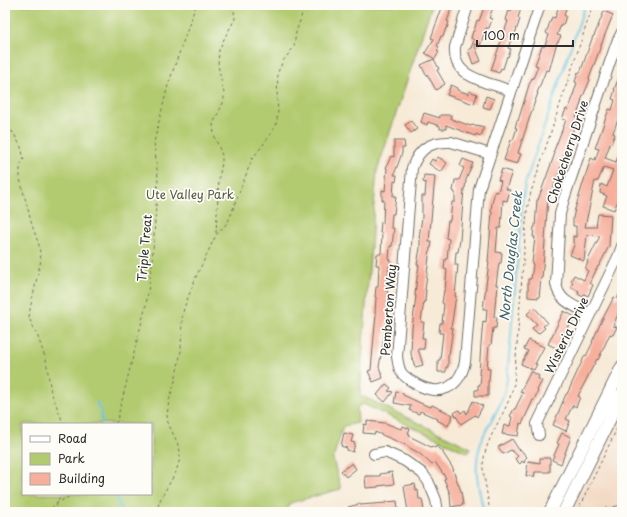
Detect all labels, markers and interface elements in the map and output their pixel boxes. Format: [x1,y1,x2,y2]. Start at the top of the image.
scale bar [477,22,573,48]
text: 100 m [483,26,520,44]
street label: Chokecherry Drive [542,98,592,206]
park label: Ute Valley Park [146,185,234,203]
water label: North Douglas Creek [494,189,526,322]
street label: Triple Treat [132,214,156,282]
street label: Pemberton Way [376,263,400,357]
street label: Wisteria Drive [540,294,592,376]
legend [22,423,152,495]
text: Road [58,429,87,447]
text: Park [58,449,85,467]
text: Building [58,469,105,487]

